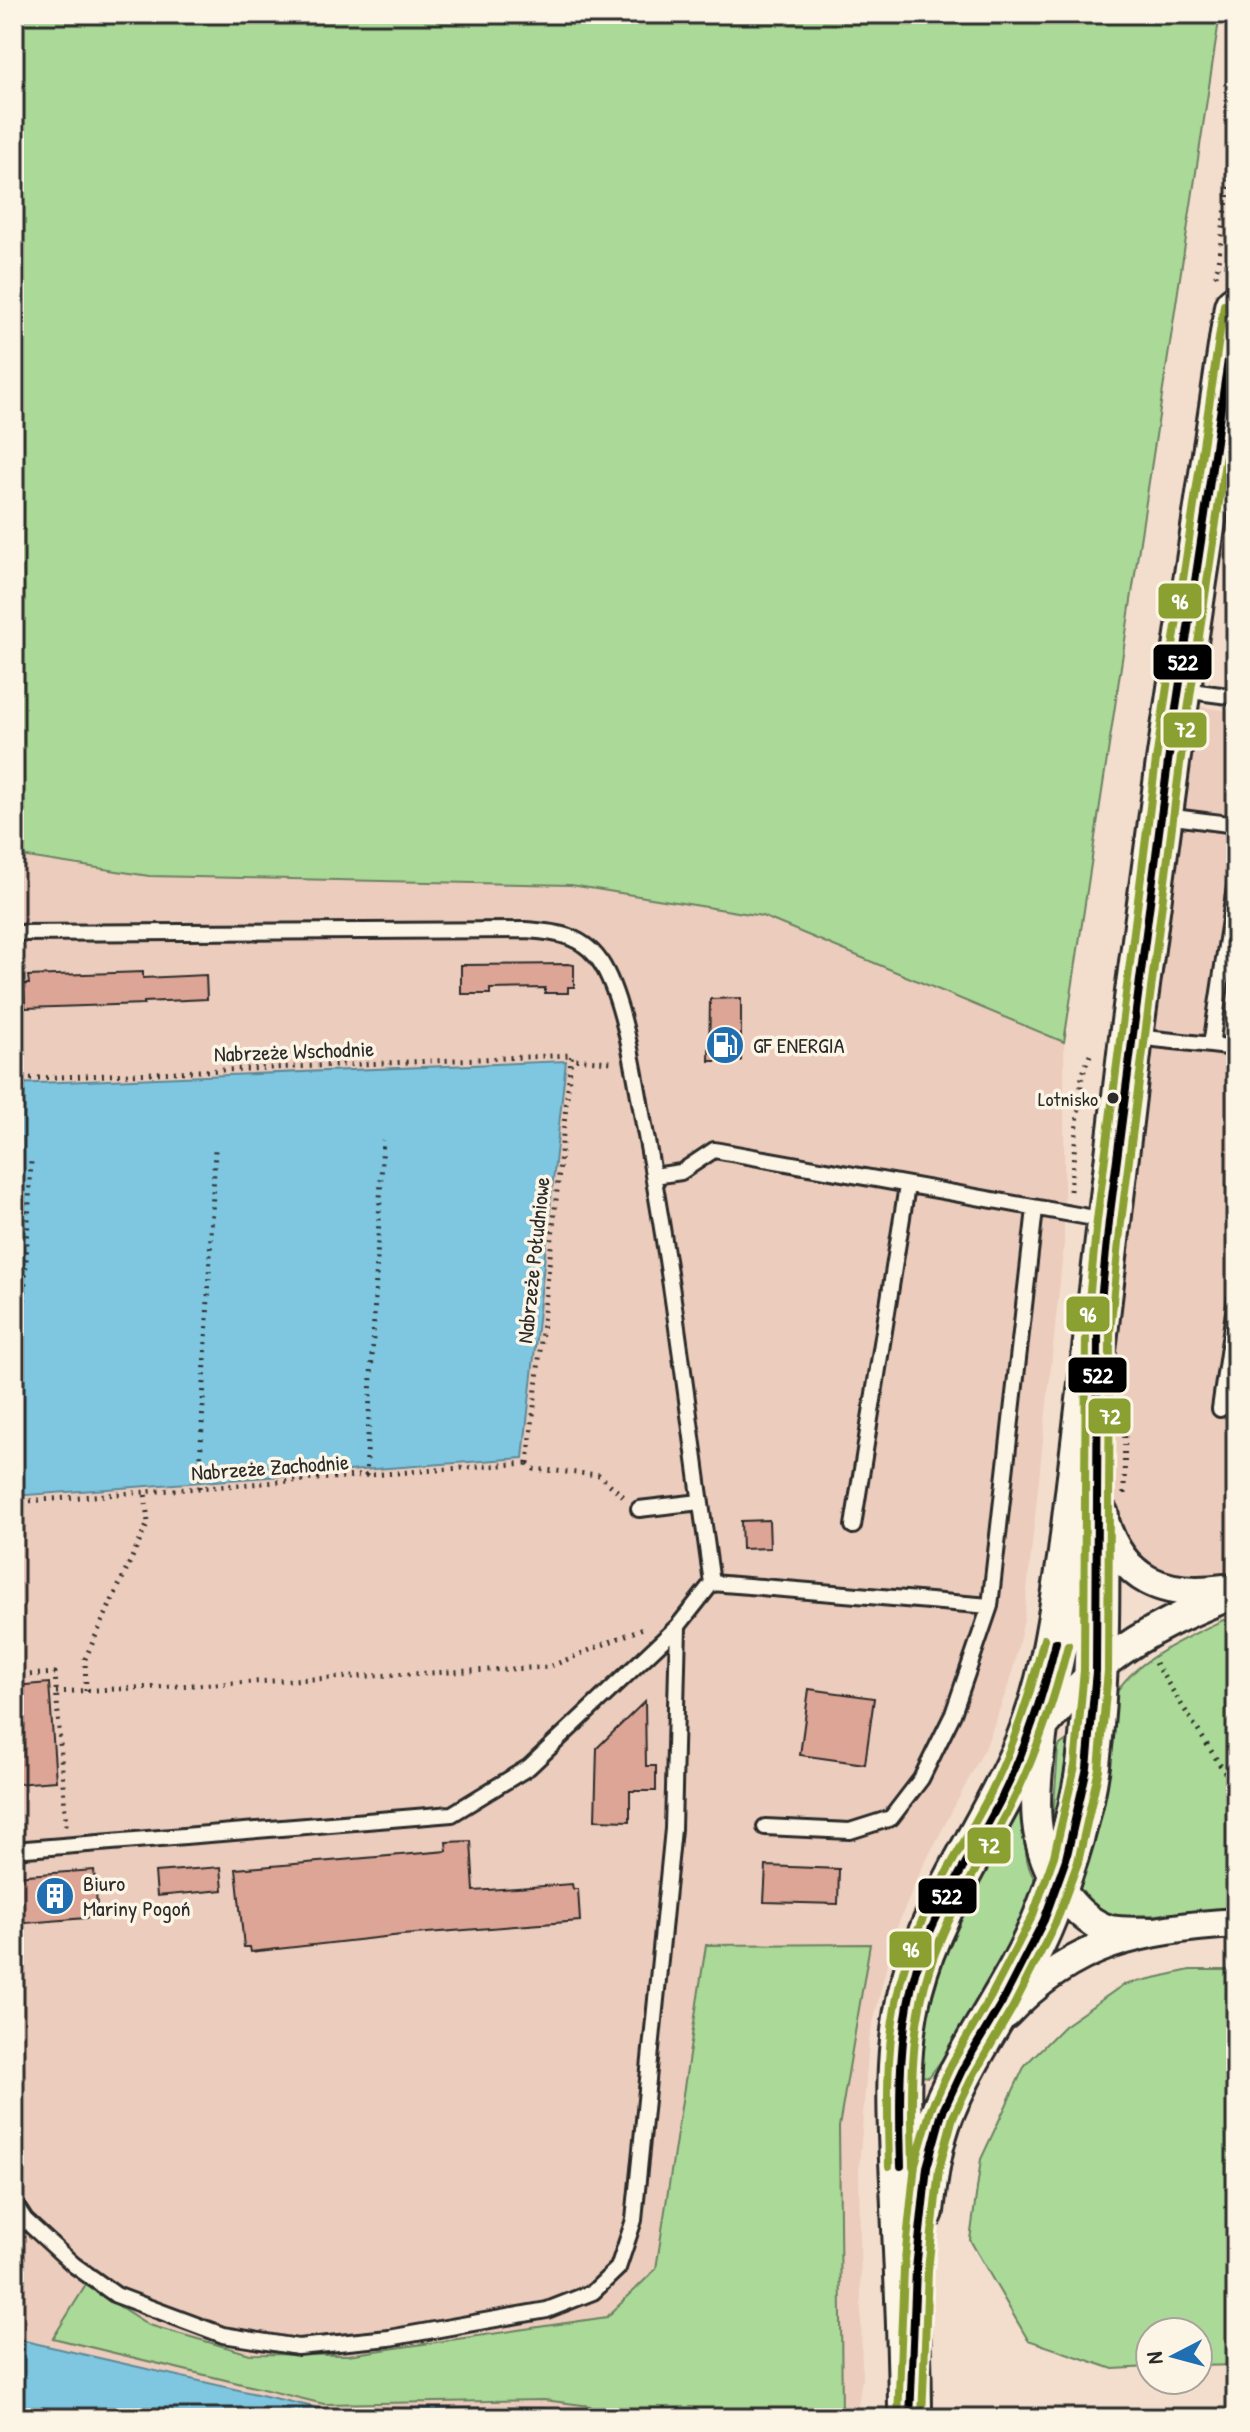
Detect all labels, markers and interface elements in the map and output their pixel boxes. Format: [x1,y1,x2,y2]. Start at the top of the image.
line badge: 96 [1157,582,1203,620]
text: 96 [1172,586,1189,616]
line badge: 522 [1152,643,1213,681]
text: 522 [1168,647,1199,677]
line badge: 72 [1162,711,1208,749]
text: 72 [1173,714,1196,744]
fuel station icon: GF ENERGIA [704,1024,746,1066]
place label: GF ENERGIA [753,1030,845,1060]
street label: Nabrzeże Wschodnie [213,1033,375,1069]
place label: Lotnisko [1038,1085,1098,1112]
marker: Lotnisko [1105,1090,1121,1106]
street label: Nabrzeże Południowe [509,1175,557,1345]
line badge: 96 [1065,1295,1111,1333]
text: 96 [1080,1299,1097,1329]
line badge: 522 [1067,1356,1128,1394]
text: 522 [1083,1360,1114,1390]
line badge: 72 [1087,1397,1132,1435]
text: 72 [1098,1401,1121,1431]
street label: Nabrzeże Zachodnie [190,1447,350,1487]
line badge: 72 [966,1826,1012,1865]
text: 72 [977,1830,1000,1860]
place label: Biuro Mariny Pogoń [83,1868,190,1923]
building icon: Biuro Mariny Pogoń [34,1875,76,1917]
line badge: 522 [917,1877,978,1915]
text: 522 [932,1881,963,1911]
line badge: 96 [888,1930,933,1969]
text: 96 [903,1934,920,1964]
north arrow [1134,2316,1214,2396]
text: N [1139,2350,1170,2365]

